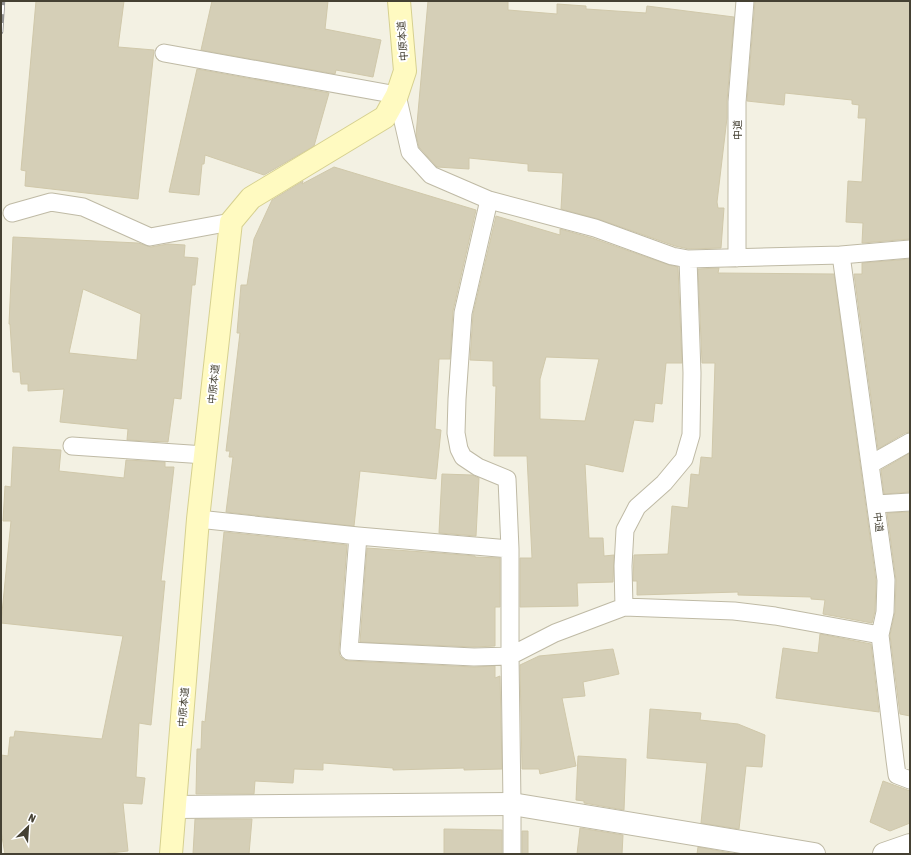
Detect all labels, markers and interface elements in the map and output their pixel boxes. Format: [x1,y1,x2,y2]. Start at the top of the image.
street label: 中原本道 [396,21,409,61]
street label: 中道 [732,120,743,140]
street label: 中原本道 [206,364,221,405]
street label: 中道 [872,511,885,533]
street label: 中原本道 [176,687,191,727]
north arrow [8,807,48,847]
text: N [27,811,38,825]

